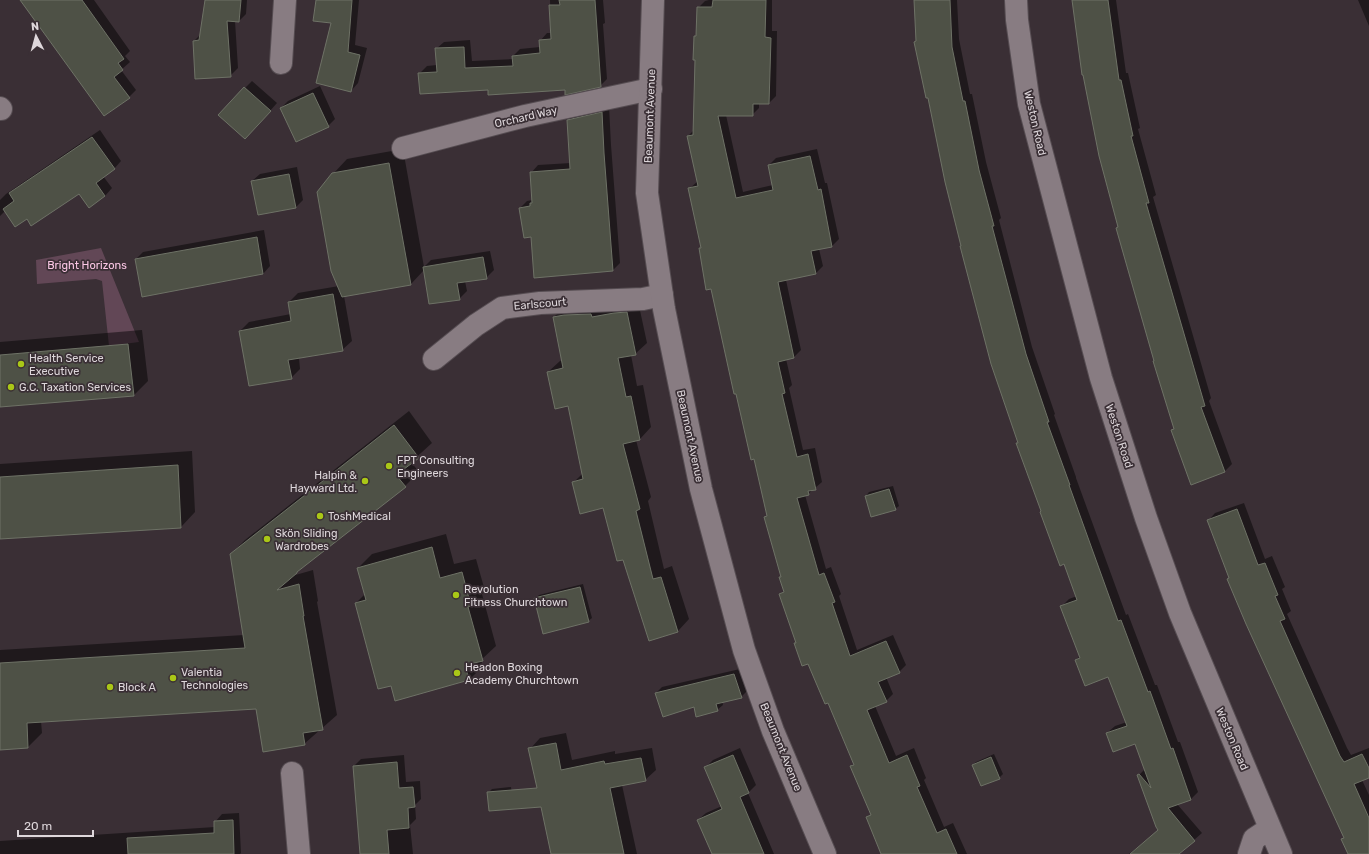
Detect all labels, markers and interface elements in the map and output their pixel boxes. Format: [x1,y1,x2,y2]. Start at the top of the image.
north arrow [16,16,56,56]
text: N [30,20,40,33]
street label: Beaumont Avenue [642,69,658,163]
street label: Weston Road [1021,89,1049,157]
street label: Orchard Way [493,103,559,131]
park label: Bright Horizons [47,259,127,272]
street label: Earlscourt [513,295,568,313]
place label: Health Service Executive [29,352,104,378]
marker: Health Service Executive [16,359,26,369]
place label: G.C. Taxation Services [19,381,131,394]
marker: G.C. Taxation Services [6,382,16,392]
street label: Beaumont Avenue [674,389,706,483]
street label: Weston Road [1103,402,1135,470]
place label: FPT Consulting Engineers [397,454,475,480]
marker: FPT Consulting Engineers [384,461,394,471]
place label: Halpin & Hayward Ltd. [290,469,357,495]
marker: Halpin & Hayward Ltd. [360,476,370,486]
place label: ToshMedical [328,510,391,523]
marker: ToshMedical [315,511,325,521]
place label: Skön Sliding Wardrobes [275,527,338,553]
marker: Skön Sliding Wardrobes [262,534,272,544]
place label: Revolution Fitness Churchtown [464,583,568,609]
marker: Revolution Fitness Churchtown [451,590,461,600]
place label: Headon Boxing Academy Churchtown [465,661,579,687]
place label: Valentia Technologies [181,666,249,692]
marker: Headon Boxing Academy Churchtown [452,668,462,678]
marker: Valentia Technologies [168,673,178,683]
place label: Block A [118,681,156,694]
marker: Block A [105,682,115,692]
street label: Beaumont Avenue [757,701,805,793]
street label: Weston Road [1213,706,1251,772]
scale bar [18,812,93,838]
text: 20 m [24,819,52,833]

